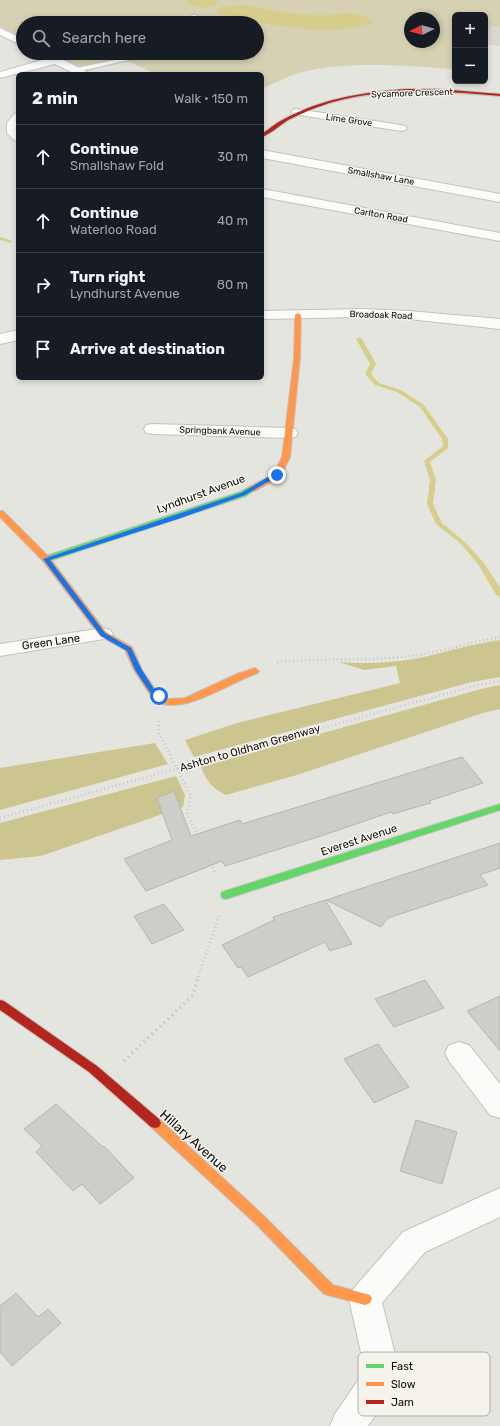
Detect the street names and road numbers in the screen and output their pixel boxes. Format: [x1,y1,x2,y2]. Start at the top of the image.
street label: Sycamore Crescent [371,87,454,99]
street label: Lime Grove [325,112,373,128]
street label: Smallshaw Lane [347,165,415,187]
street label: Carlton Road [353,205,409,225]
street label: Broadoak Road [349,309,413,321]
street label: Springbank Avenue [179,425,261,437]
street label: Lyndhurst Avenue [155,472,247,516]
street label: Green Lane [21,632,81,652]
street label: Ashton to Oldham Greenway [178,722,322,774]
street label: Everest Avenue [319,822,399,858]
street label: Hillary Avenue [157,1107,231,1175]

